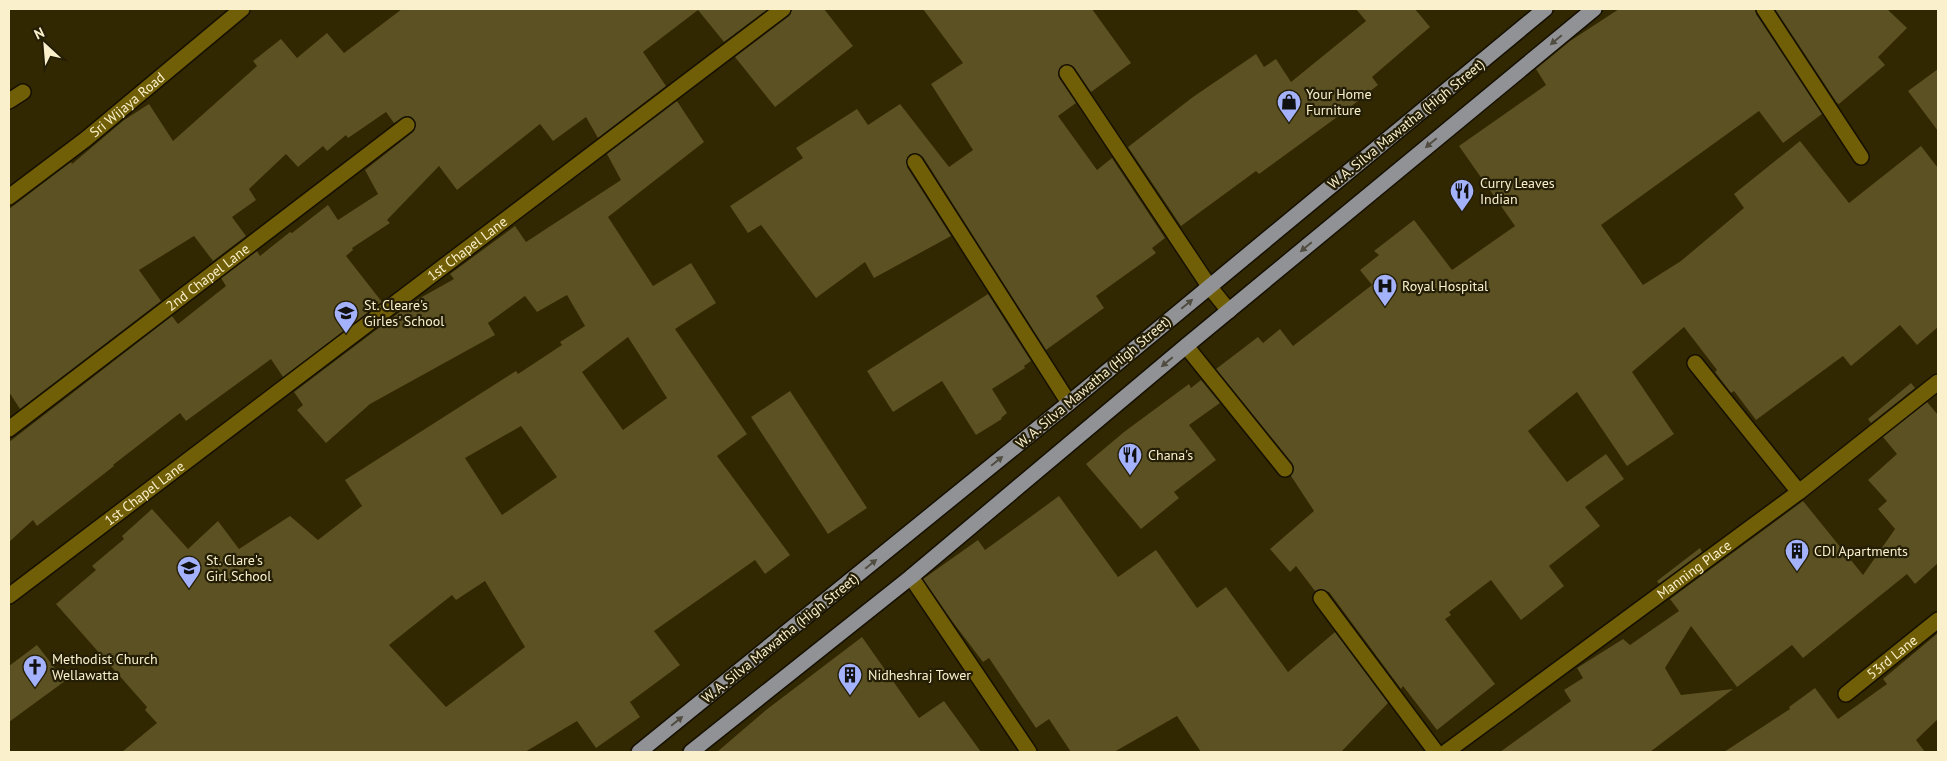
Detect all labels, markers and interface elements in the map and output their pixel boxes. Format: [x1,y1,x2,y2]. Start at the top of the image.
north arrow [20,20,70,70]
text: N [31,23,47,43]
one-way arrow [1550,34,1563,45]
street label: W. A. Silva Mawatha (High Street) [1324,55,1488,193]
street label: Sri Wijaya Road [86,68,168,141]
place label: Your Home Furniture [1306,85,1372,119]
shop icon: Your Home Furniture [1276,89,1302,123]
one-way arrow [1425,138,1438,149]
place label: Curry Leaves Indian [1480,174,1555,208]
restaurant icon: Curry Leaves Indian [1449,178,1475,212]
street label: 1st Chapel Lane [423,212,511,285]
street label: 2nd Chapel Lane [162,240,253,315]
one-way arrow [1300,242,1313,253]
hospital icon: Royal Hospital [1372,273,1398,307]
place label: Royal Hospital [1402,277,1488,295]
place label: St. Cleare's Girles' School [364,296,444,330]
one-way arrow [1180,299,1193,310]
school or university icon: St. Cleare's Girles' School [333,300,359,334]
street label: W. A. Silva Mawatha (High Street) [1012,312,1174,452]
one-way arrow [1162,356,1174,368]
restaurant icon: Chana's [1117,442,1143,476]
place label: Chana's [1148,446,1193,464]
one-way arrow [990,456,1003,467]
street label: 1st Chapel Lane [101,457,188,529]
street label: Manning Place [1653,536,1735,603]
building icon: CDI Apartments [1784,538,1810,572]
place label: CDI Apartments [1814,542,1908,560]
place label: St. Clare's Girl School [206,551,271,585]
school or university icon: St. Clare's Girl School [176,555,202,589]
one-way arrow [864,558,877,569]
street label: W. A. Silva Mawatha (High Street) [698,569,862,707]
street label: 53rd Lane [1863,631,1921,683]
place label: Methodist Church Wellawatta [52,650,158,684]
church icon: Methodist Church Wellawatta [22,654,48,688]
building icon: Nidheshraj Tower [837,662,863,696]
place label: Nidheshraj Tower [868,666,971,684]
one-way arrow [670,716,683,727]

